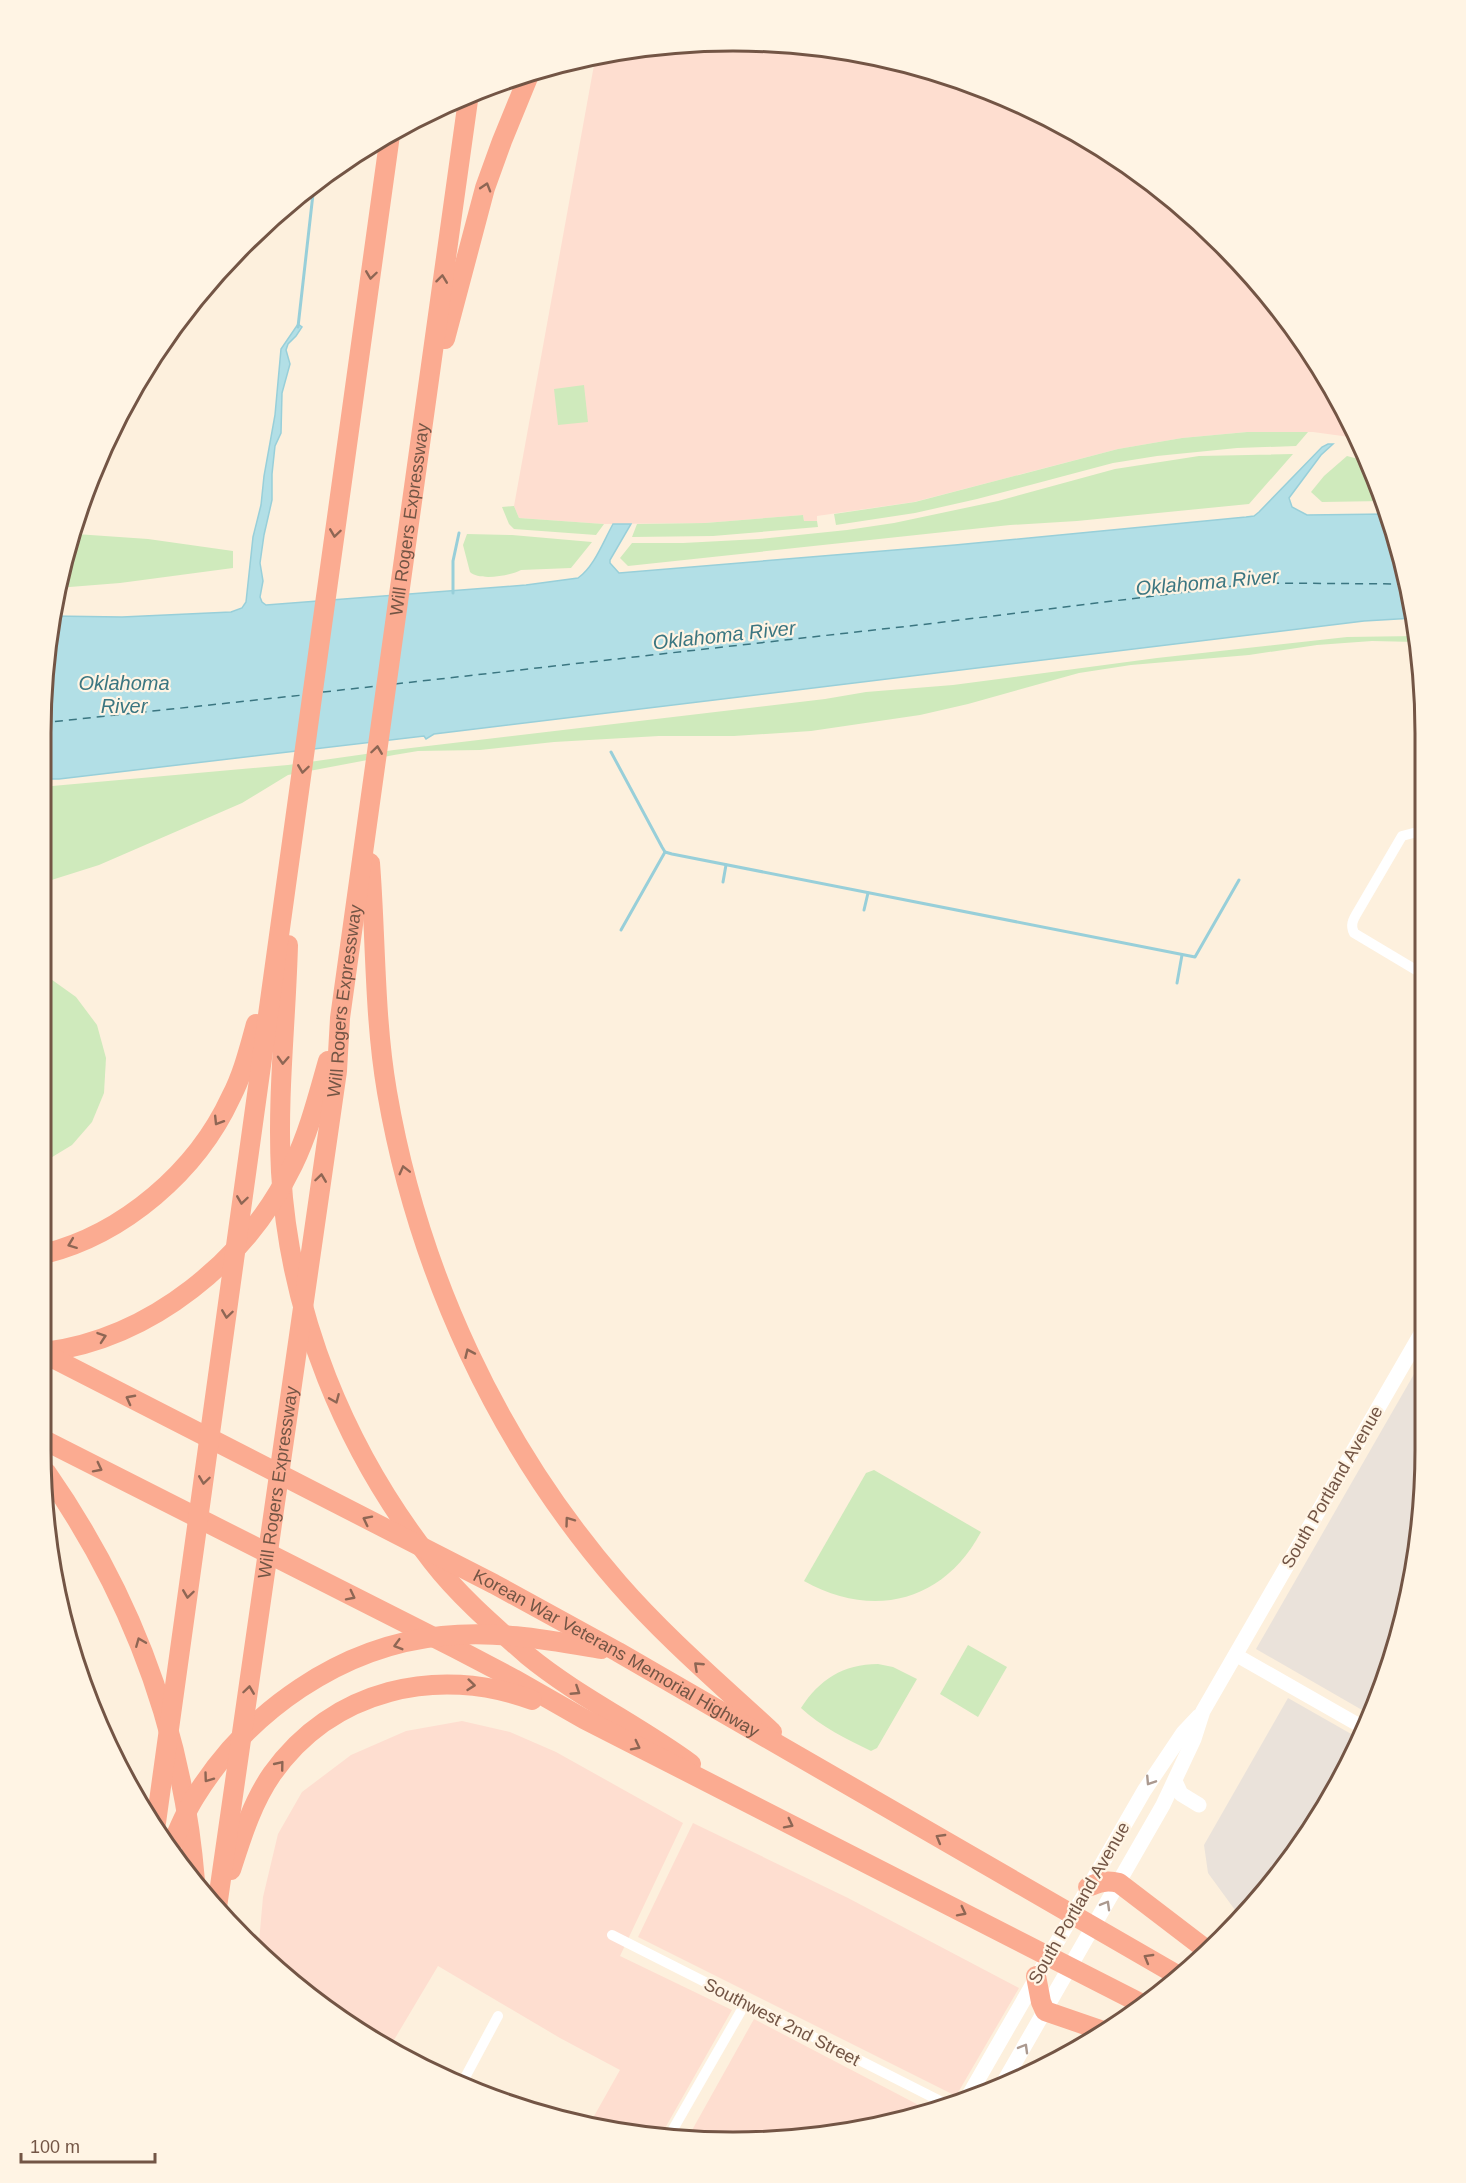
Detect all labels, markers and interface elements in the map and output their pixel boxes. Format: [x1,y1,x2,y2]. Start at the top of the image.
one-way arrow [479,182,491,193]
one-way arrow [365,271,377,280]
one-way arrow [436,274,448,283]
street label: Will Rogers Expressway [386,422,433,617]
one-way arrow [329,528,341,537]
water label: Oklahoma River [1135,565,1281,599]
water label: Oklahoma River [652,616,798,653]
water label: Oklahoma River [78,672,170,717]
one-way arrow [371,745,383,755]
one-way arrow [297,764,309,773]
street label: Will Rogers Expressway [323,903,366,1099]
one-way arrow [276,1056,289,1065]
one-way arrow [214,1115,226,1125]
one-way arrow [398,1165,411,1175]
one-way arrow [315,1174,327,1183]
one-way arrow [237,1195,249,1205]
one-way arrow [67,1237,78,1250]
one-way arrow [221,1310,233,1319]
one-way arrow [96,1332,106,1345]
one-way arrow [465,1349,477,1360]
street label: Will Rogers Expressway [254,1385,302,1580]
one-way arrow [328,1392,340,1403]
one-way arrow [126,1394,137,1406]
street label: South Portland Avenue [1277,1402,1387,1572]
one-way arrow [92,1460,103,1472]
one-way arrow [198,1476,210,1485]
one-way arrow [363,1515,374,1527]
one-way arrow [565,1516,576,1527]
street label: Korean War Veterans Memorial Highway [470,1565,763,1741]
one-way arrow [344,1588,355,1600]
one-way arrow [182,1590,195,1599]
one-way arrow [134,1637,147,1648]
one-way arrow [393,1638,404,1650]
one-way arrow [695,1662,705,1673]
one-way arrow [466,1678,475,1691]
one-way arrow [570,1683,580,1695]
one-way arrow [242,1685,254,1694]
one-way arrow [630,1739,640,1750]
one-way arrow [272,1760,283,1771]
one-way arrow [204,1772,215,1783]
one-way arrow [1146,1774,1157,1785]
one-way arrow [782,1817,793,1828]
street label: South Portland Avenue [1024,1818,1134,1988]
one-way arrow [936,1834,946,1845]
one-way arrow [1098,1901,1110,1911]
one-way arrow [956,1905,967,1917]
one-way arrow [1144,1954,1154,1965]
street label: Southwest 2nd Street [701,1974,863,2070]
one-way arrow [1016,2043,1028,2054]
scale bar [21,2126,154,2164]
text: 100 m [30,2137,80,2157]

